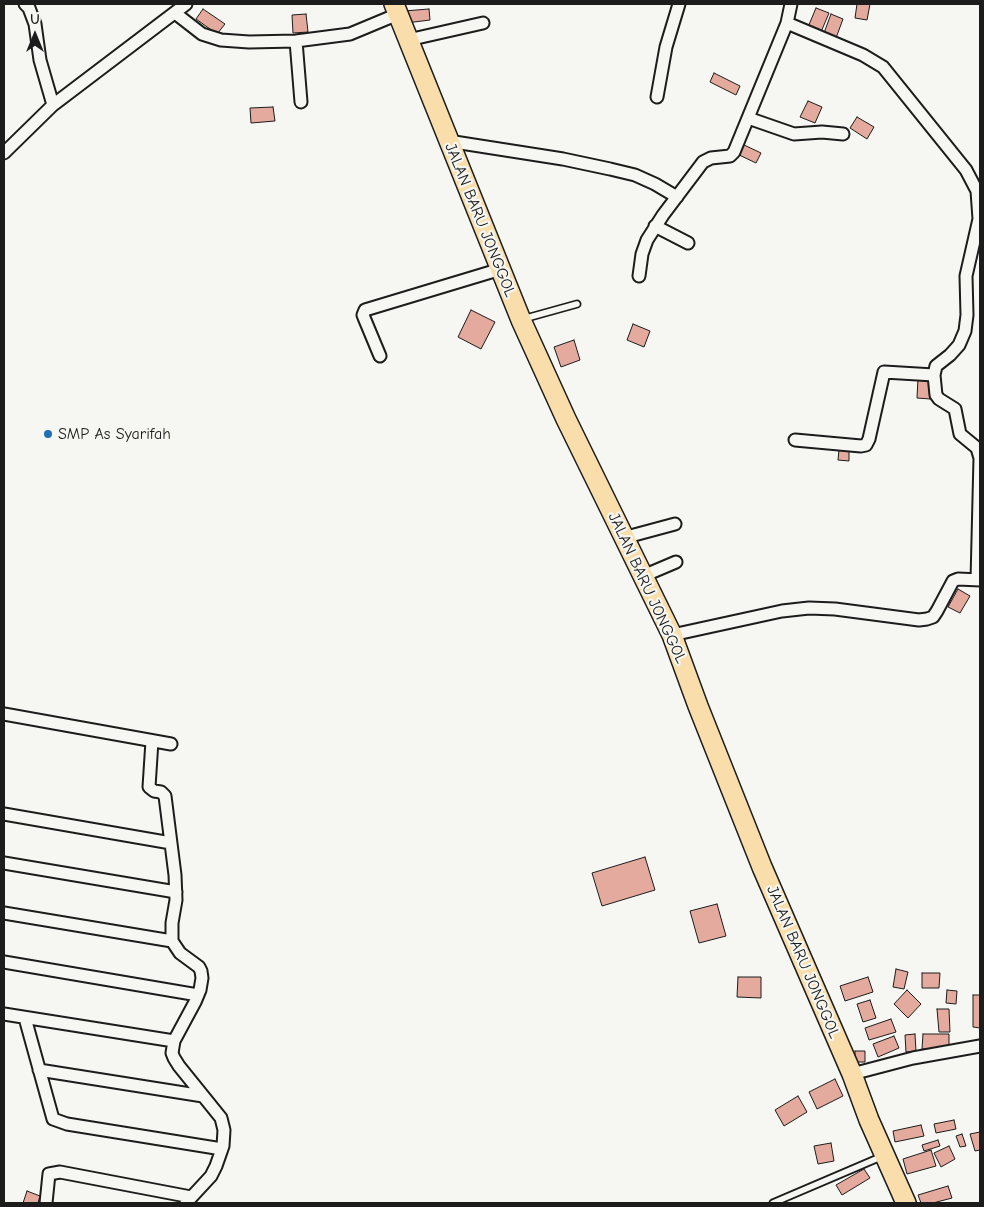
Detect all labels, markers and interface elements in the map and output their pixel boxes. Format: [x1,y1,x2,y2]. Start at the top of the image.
north arrow [10,10,60,60]
text: U [30,11,40,28]
street label: JALAN BARU JONGGOL [440,140,520,300]
place label: SMP As Syarifah [58,424,171,444]
marker: SMP As Syarifah [42,428,54,440]
street label: JALAN BARU JONGGOL [604,510,690,666]
street label: JALAN BARU JONGGOL [762,883,844,1041]

